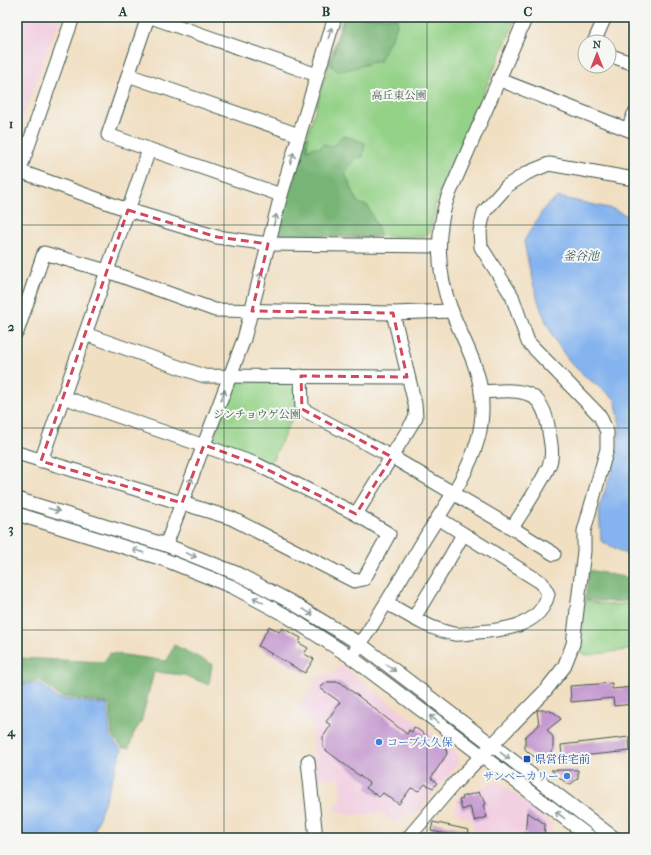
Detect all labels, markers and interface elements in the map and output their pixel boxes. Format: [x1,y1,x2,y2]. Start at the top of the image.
text: A [118,4,128,19]
text: B [322,4,331,19]
text: C [524,4,533,19]
one-way arrow [327,27,334,40]
north arrow [577,34,617,74]
text: N [593,38,602,51]
park label: 高丘東公園 [372,89,427,102]
text: 1 [9,116,14,131]
one-way arrow [289,151,296,164]
one-way arrow [271,214,279,227]
water label: 釜谷池 [563,249,601,263]
one-way arrow [256,272,264,285]
text: 2 [8,319,15,334]
one-way arrow [219,390,227,402]
park label: ジンチョウゲ公園 [213,408,301,421]
one-way arrow [186,477,194,489]
one-way arrow [48,507,61,514]
text: 3 [8,521,14,537]
one-way arrow [132,547,145,554]
one-way arrow [185,552,197,560]
one-way arrow [252,596,264,604]
one-way arrow [302,608,313,616]
one-way arrow [385,664,396,672]
one-way arrow [428,715,439,724]
text: 4 [6,724,16,740]
place label: コープ大久保 [387,736,452,749]
marker: コープ大久保 [374,737,384,747]
one-way arrow [499,752,510,760]
place label: 県営住宅前 [535,753,590,766]
marker: 県営住宅前 [522,754,532,764]
place label: サンベーカリー [483,770,559,783]
marker: サンベーカリー [562,771,572,781]
one-way arrow [554,811,565,819]

